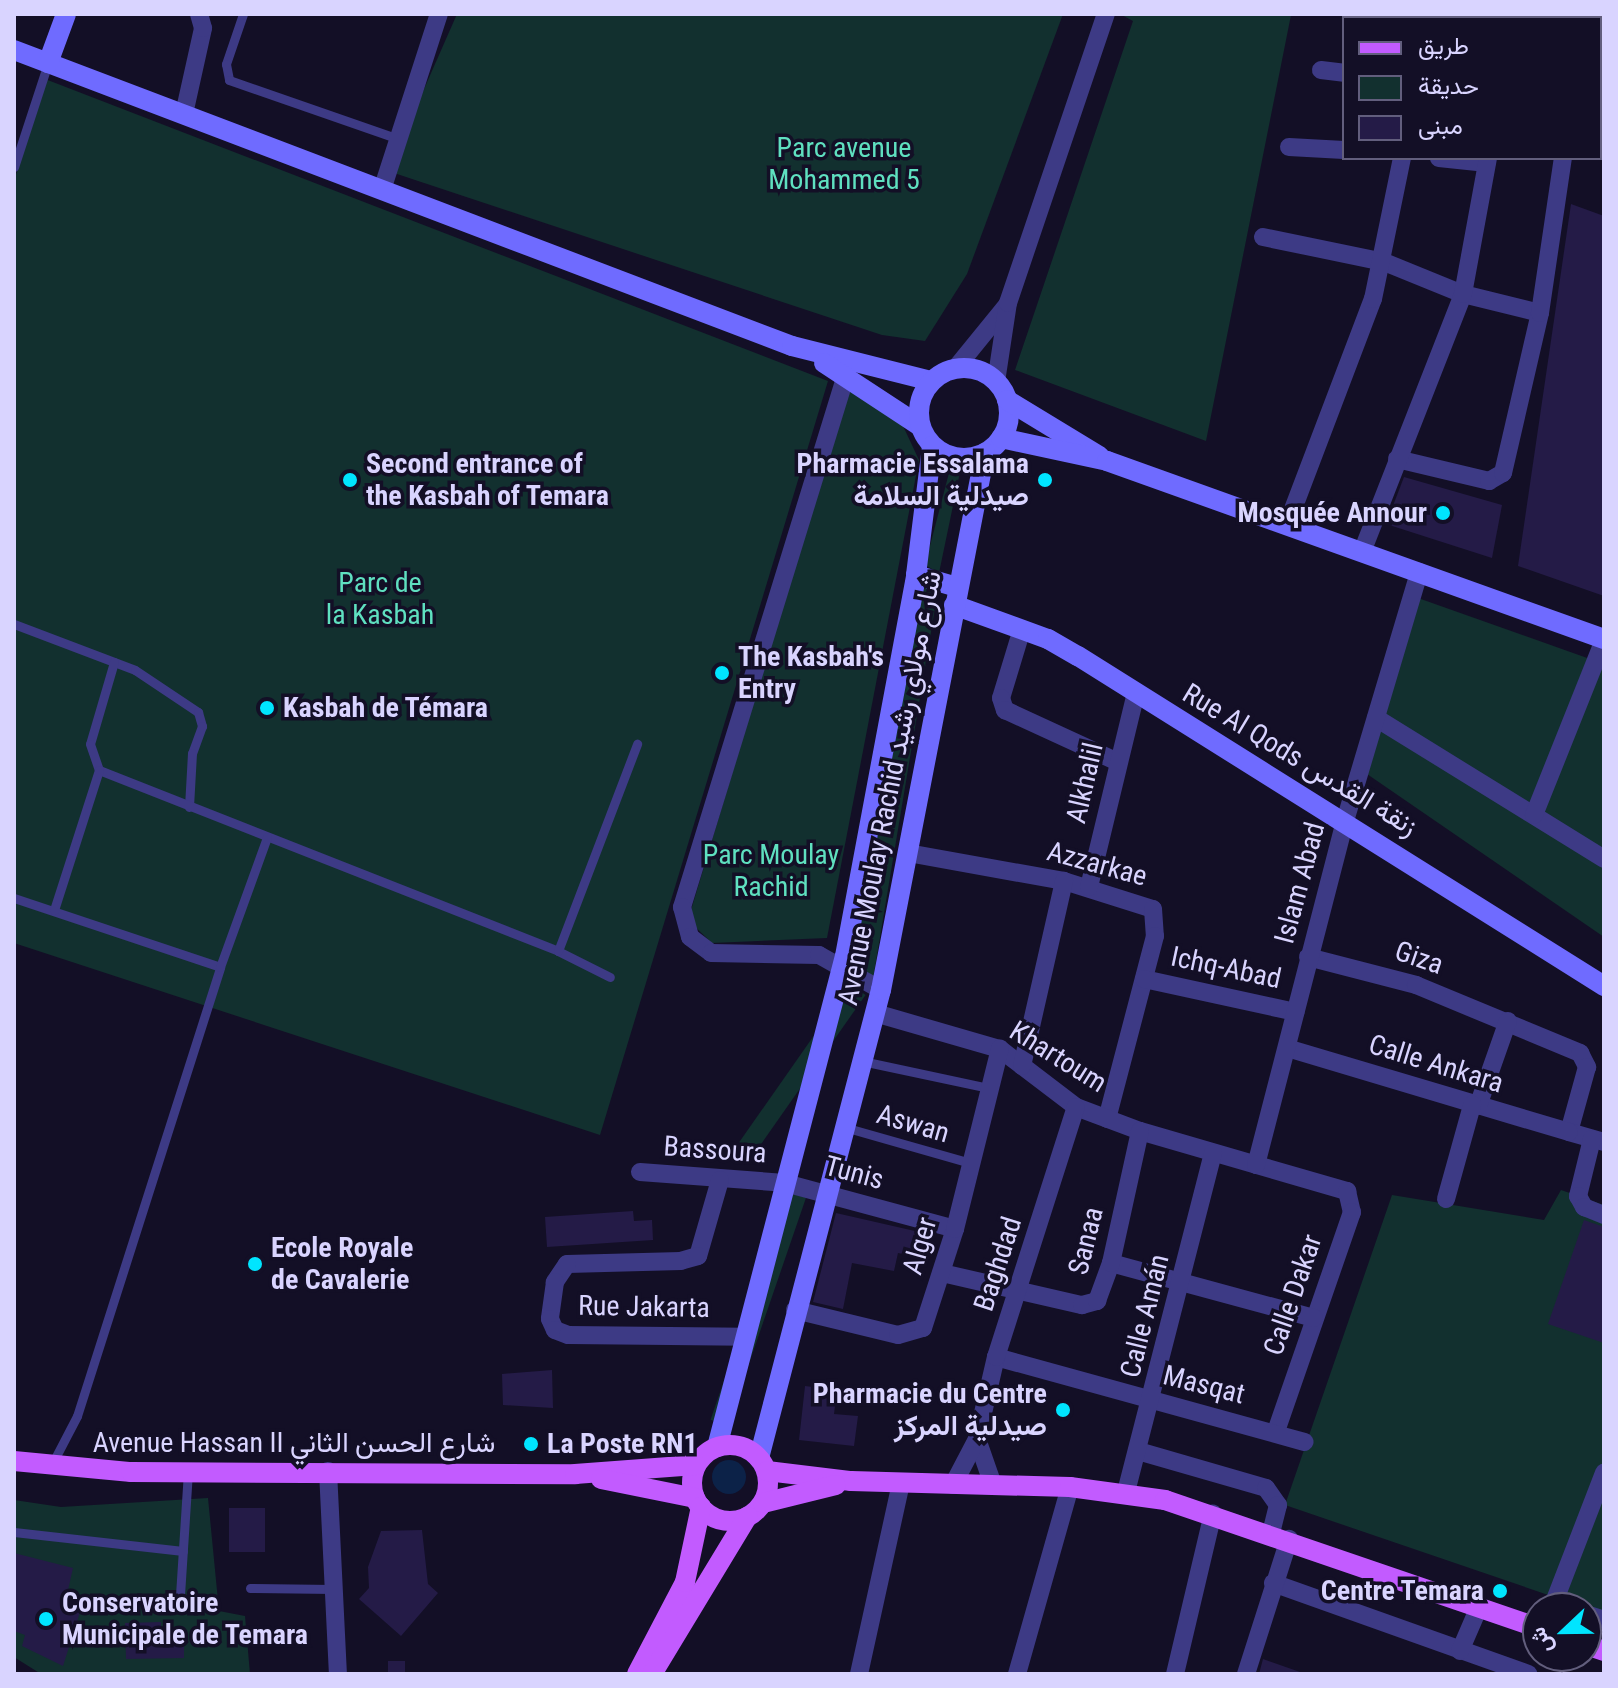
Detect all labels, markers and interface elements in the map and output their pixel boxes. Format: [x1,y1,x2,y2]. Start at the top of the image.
legend [1342,16,1602,160]
text: طريق [1418,32,1469,60]
text: حديقة [1418,72,1479,100]
text: مبنى [1418,112,1463,140]
park label: Parc avenue Mohammed 5 [768,131,920,197]
place label: Second entrance of the Kasbah of Temara [366,447,610,513]
place label: Pharmacie Essalama صيدلية السلامة [797,447,1029,513]
marker: Second entrance of the Kasbah of Temara [341,471,359,489]
marker: Pharmacie Essalama صيدلية السلامة [1036,471,1054,489]
place label: Mosquée Annour [1238,496,1427,530]
marker: Mosquée Annour [1434,504,1452,522]
park label: Parc de la Kasbah [326,566,434,632]
street label: Avenue Moulay Rachid شارع مولاي رشيد [831,568,949,1008]
place label: The Kasbah's Entry [738,640,884,706]
marker: The Kasbah's Entry [713,664,731,682]
street label: Rue Al Qods زنقة القدس [1177,677,1423,843]
place label: Kasbah de Témara [283,691,489,725]
marker: Kasbah de Témara [258,699,276,717]
street label: Alkhalil [1059,740,1111,826]
street label: Islam Abad [1268,819,1332,947]
street label: Azzarkae [1043,835,1151,893]
park label: Parc Moulay Rachid [703,838,839,904]
street label: Giza [1391,934,1447,982]
street label: Ichq-Abad [1168,940,1284,996]
street label: Khartoum [1003,1014,1113,1100]
street label: Calle Ankara [1365,1028,1507,1100]
street label: Aswan [873,1098,953,1150]
street label: Bassoura [662,1130,768,1170]
street label: Tunis [821,1149,887,1197]
street label: Sanaa [1061,1204,1111,1278]
street label: Alger [896,1213,944,1279]
street label: Baghdad [967,1213,1029,1315]
street label: Calle Dakar [1257,1230,1329,1360]
place label: Ecole Royale de Cavalerie [271,1231,413,1297]
street label: Calle Amán [1113,1251,1177,1381]
marker: Ecole Royale de Cavalerie [246,1255,264,1273]
street label: Rue Jakarta [578,1289,710,1325]
street label: Masqat [1160,1359,1248,1411]
place label: Pharmacie du Centre صيدلية المركز [813,1377,1047,1443]
marker: Pharmacie du Centre صيدلية المركز [1054,1401,1072,1419]
street label: Avenue Hassan II شارع الحسن الثاني [93,1426,495,1460]
place label: La Poste RN1 [547,1427,698,1461]
marker: La Poste RN1 [522,1435,540,1453]
place label: Centre Temara [1320,1574,1484,1608]
marker: Centre Temara [1491,1582,1509,1600]
place label: Conservatoire Municipale de Temara [62,1586,309,1652]
north arrow [1522,1592,1602,1672]
marker: Conservatoire Municipale de Temara [37,1610,55,1628]
text: ش [1525,1623,1558,1657]

